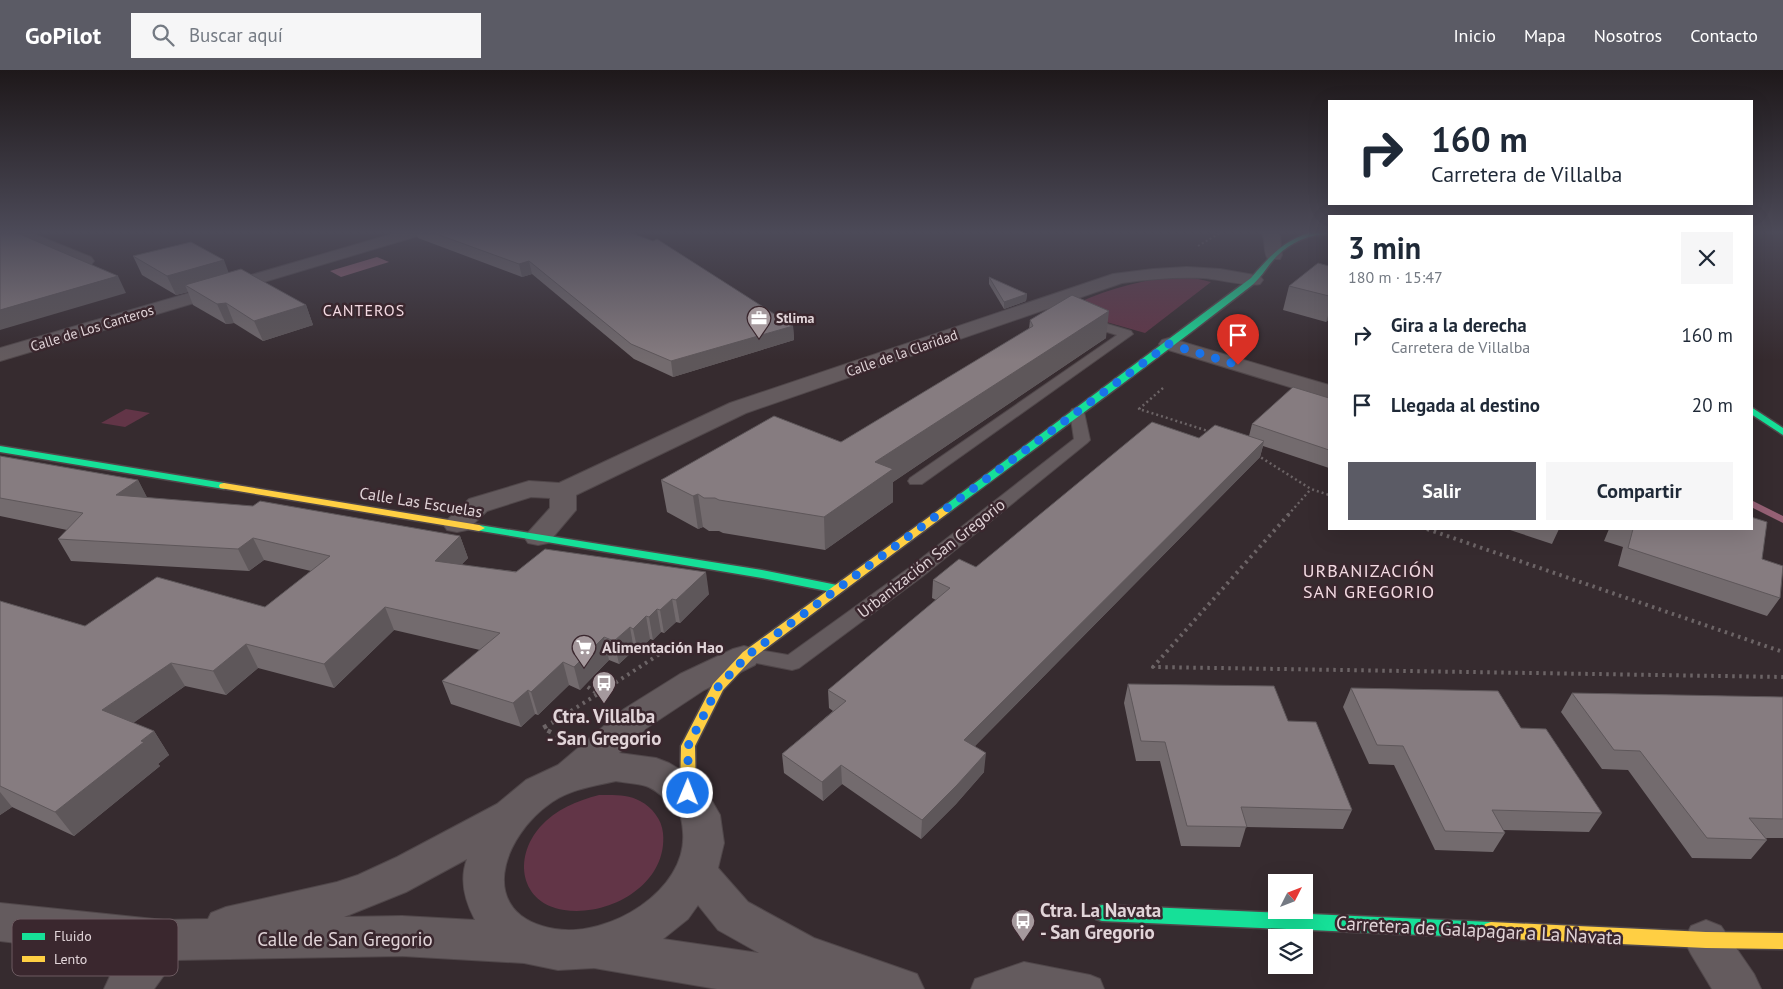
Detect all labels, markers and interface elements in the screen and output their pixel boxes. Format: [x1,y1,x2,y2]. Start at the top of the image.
search box [131,13,481,58]
text: GoPilot [25,20,101,51]
icon: search [149,21,177,49]
text: Buscar aquí [189,23,283,47]
text: Inicio [1453,24,1496,47]
text: Mapa [1524,24,1566,47]
text: Nosotros [1594,24,1662,47]
text: Contacto [1690,24,1758,47]
text: 160 m [1431,116,1528,162]
icon: right [1348,120,1413,185]
text: Carretera de Villalba [1431,160,1623,188]
text: 3 min [1348,228,1421,267]
button: close [1681,232,1733,284]
text: 180 m · 15:47 [1348,267,1443,287]
district label: CANTEROS [323,300,405,320]
street label: Calle de Los Canteros [28,301,156,355]
office icon: Stlima [746,305,772,339]
place label: Stlima [776,309,814,327]
text: Gira a la derecha [1391,313,1527,337]
pin [1217,314,1259,365]
icon: arrive [1224,321,1252,349]
icon: right [1348,321,1376,349]
text: 160 m [1681,323,1733,347]
street label: Calle de la Claridad [844,326,960,380]
text: Carretera de Villalba [1391,337,1530,357]
icon: arrive [1348,391,1376,419]
text: Llegada al destino [1391,393,1540,417]
text: 20 m [1692,393,1733,417]
button: Salir [1348,462,1536,520]
button: Compartir [1546,462,1733,520]
street label: Calle Las Escuelas [358,482,484,522]
street label: Urbanización San Gregorio [853,494,1009,622]
district label: URBANIZACIÓN SAN GREGORIO [1303,559,1435,603]
supermarket icon: Alimentación Hao [571,634,597,668]
place label: Alimentación Hao [602,637,724,657]
bus stop icon: Ctra. Villalba - San Gregorio [591,670,617,704]
place label: Ctra. Villalba - San Gregorio [547,704,661,750]
position arrow [661,766,713,818]
north arrow [1268,874,1312,919]
map controls [1268,874,1313,974]
place label: Ctra. La Navata - San Gregorio [1040,898,1161,944]
bus stop icon: Ctra. La Navata - San Gregorio [1010,908,1036,942]
street label: Carretera de Galapagar a La Navata [1335,911,1623,949]
legend [12,919,178,976]
text: Fluido [54,927,92,945]
street label: Calle de San Gregorio [257,927,433,951]
button: layers [1268,929,1313,974]
text: Lento [54,950,87,968]

